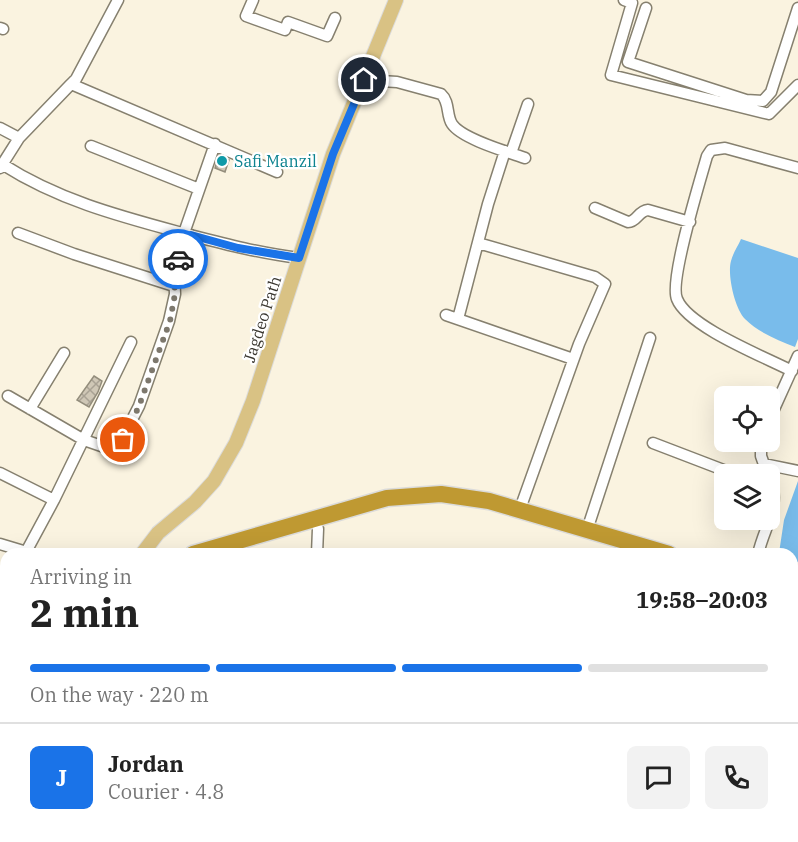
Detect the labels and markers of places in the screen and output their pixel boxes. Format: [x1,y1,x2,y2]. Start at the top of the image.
pin [338,54,389,105]
place label: Safi Manzil [234,151,317,171]
marker: Safi Manzil [215,154,229,168]
pin [97,414,148,465]

